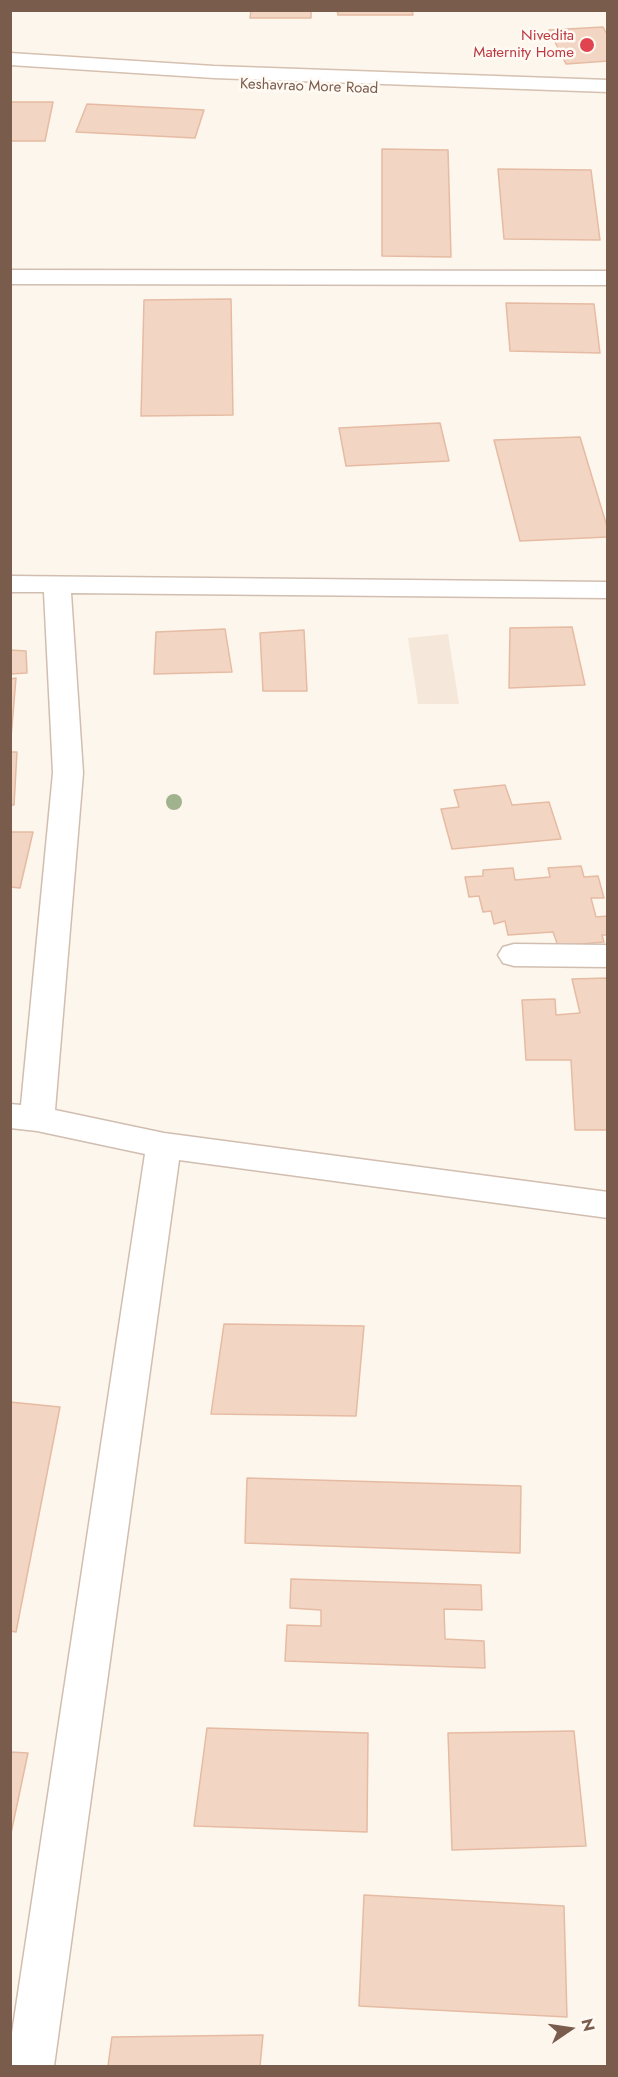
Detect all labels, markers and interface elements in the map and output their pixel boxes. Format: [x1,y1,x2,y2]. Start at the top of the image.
place label: Nivedita Maternity Home [473,27,574,62]
marker: Nivedita Maternity Home [578,36,596,54]
street label: Keshavrao More Road [240,76,378,98]
north arrow [540,1999,600,2059]
text: N [575,2016,601,2034]

